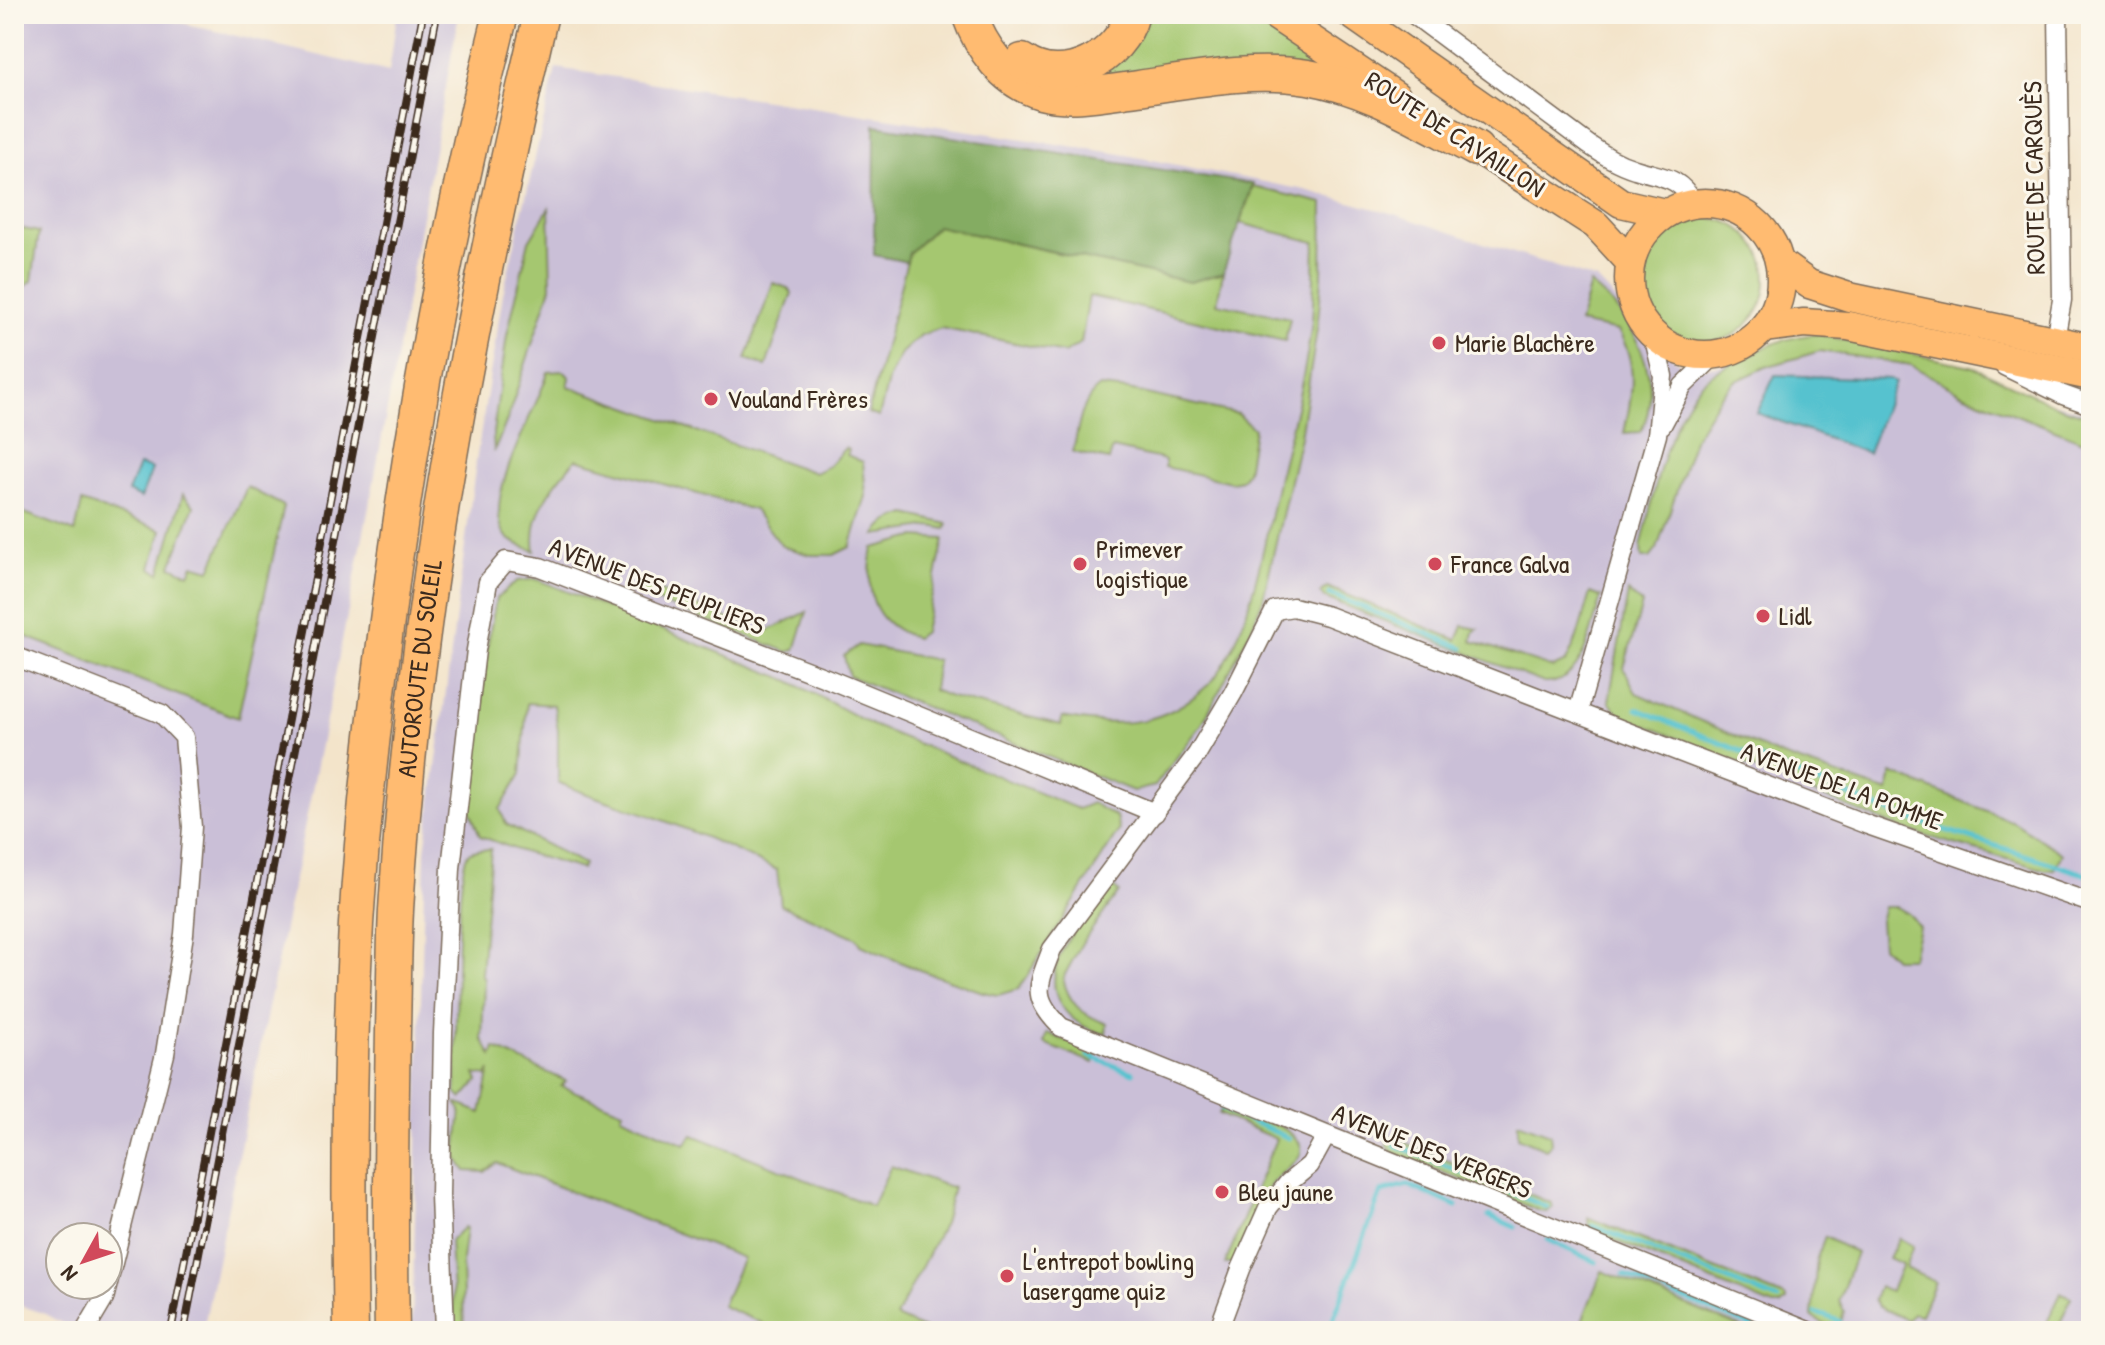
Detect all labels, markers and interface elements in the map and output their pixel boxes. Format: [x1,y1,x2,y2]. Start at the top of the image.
street label: ROUTE DE CAVAILLON [1359,62,1552,205]
street label: ROUTE DE CARQUÈS [2014,81,2053,275]
place label: Marie Blachère [1455,325,1595,360]
marker: Marie Blachère [1430,334,1448,352]
place label: Vouland Frères [727,381,868,416]
marker: Vouland Frères [702,390,720,408]
street label: AVENUE DES PEUPLIERS [544,528,770,643]
place label: Primever logistique [1096,531,1188,596]
place label: France Galva [1450,546,1569,581]
marker: Primever logistique [1071,555,1089,573]
marker: France Galva [1426,555,1444,573]
street label: AUTOROUTE DU SOLEIL [388,557,450,779]
place label: Lidl [1779,598,1812,633]
marker: Lidl [1754,607,1772,625]
street label: AVENUE DE LA POMME [1737,733,1948,838]
street label: AVENUE DES VERGERS [1327,1095,1537,1206]
place label: Bleu jaune [1238,1174,1334,1209]
marker: Bleu jaune [1213,1183,1231,1201]
north arrow [44,1221,124,1301]
place label: L'entrepot bowling lasergame quiz [1023,1243,1194,1308]
text: N [53,1260,84,1288]
marker: L'entrepot bowling lasergame quiz [998,1267,1016,1285]

